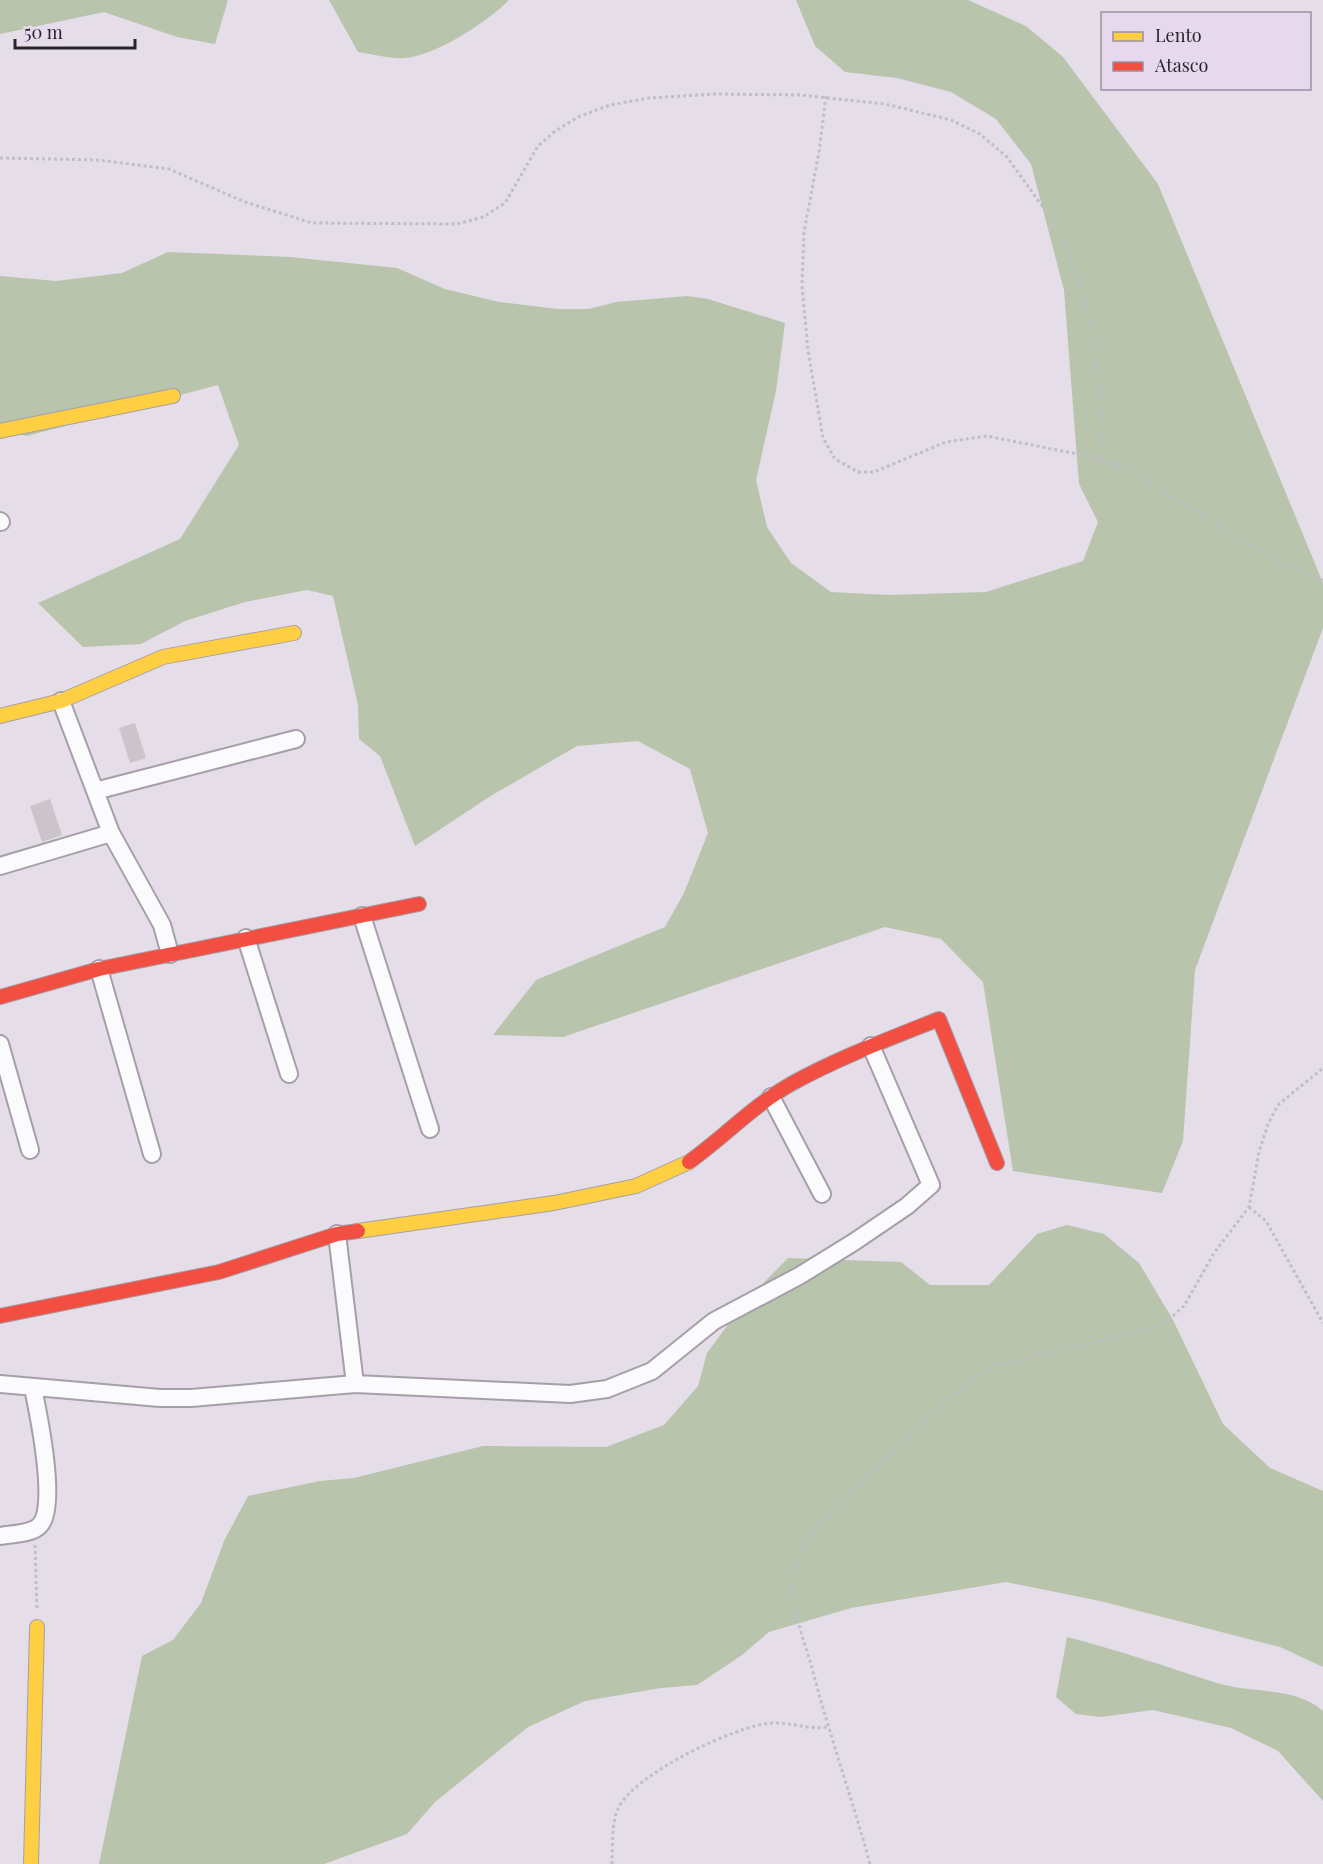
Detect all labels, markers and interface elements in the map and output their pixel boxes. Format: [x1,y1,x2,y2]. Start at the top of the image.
scale bar [15,12,135,50]
legend [1101,12,1311,90]
text: 50 m [24,20,63,44]
text: Lento [1155,23,1202,47]
text: Atasco [1154,53,1208,77]

